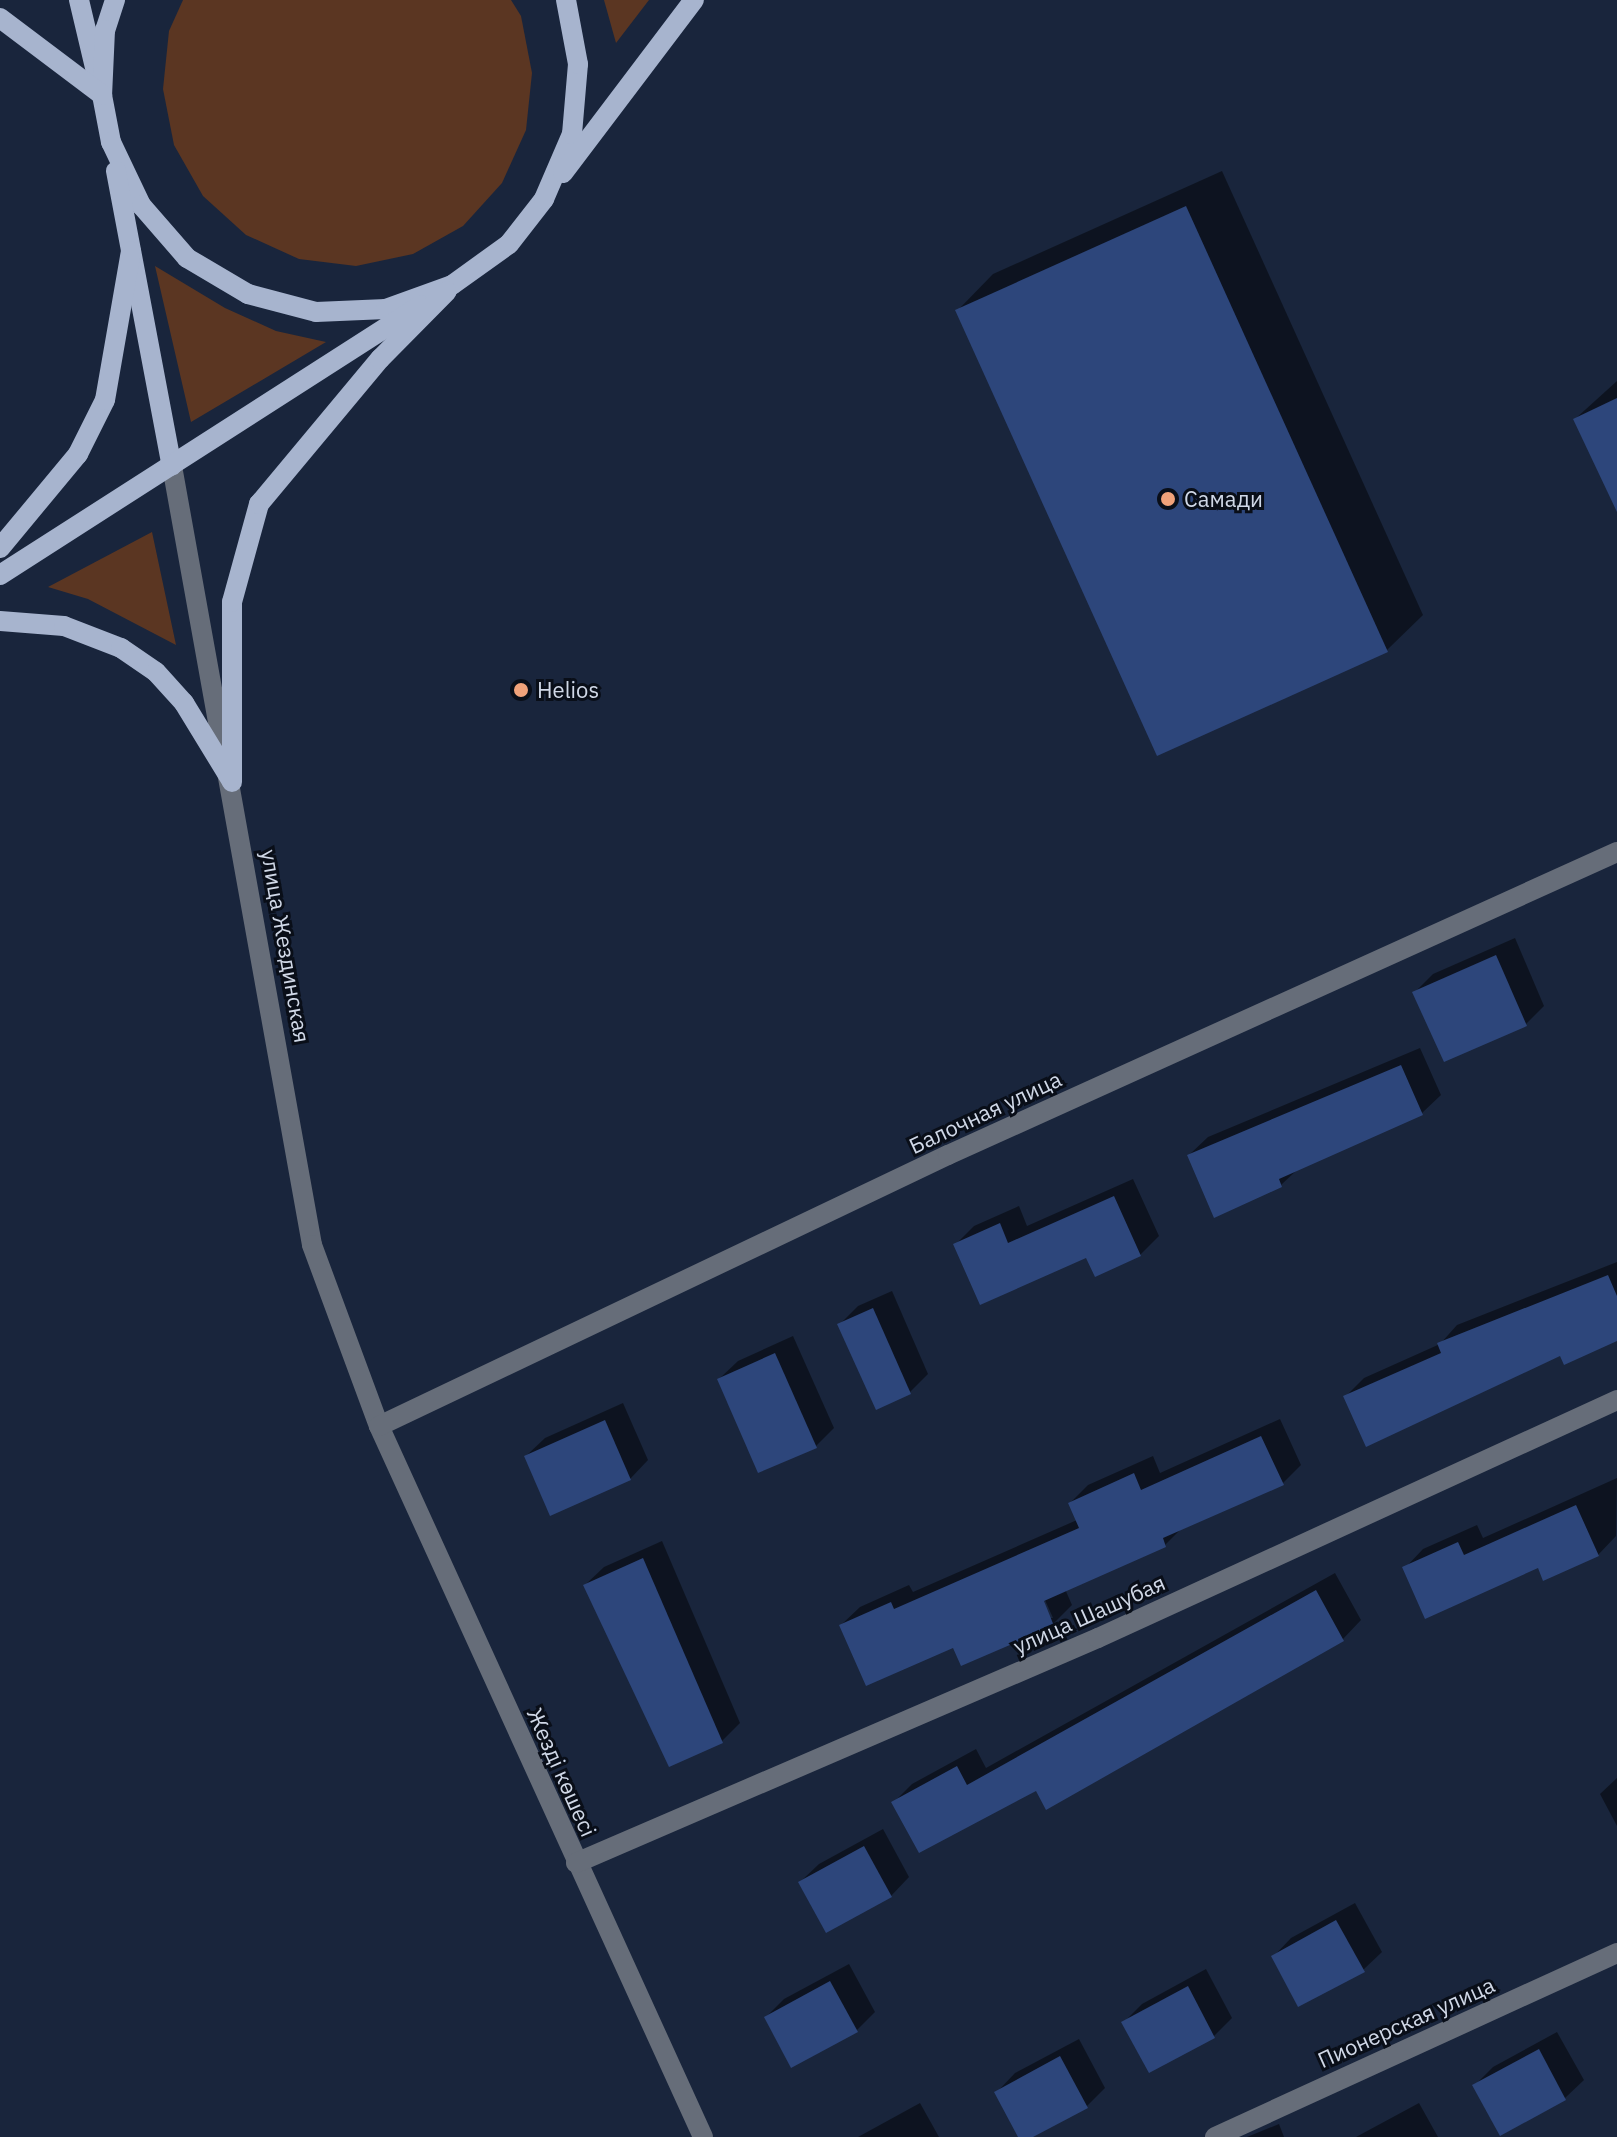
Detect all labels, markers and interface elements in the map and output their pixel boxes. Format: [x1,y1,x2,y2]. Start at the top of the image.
place label: Самади [1184,486,1263,512]
marker: Самади [1159,490,1177,508]
place label: Helios [537,677,599,703]
marker: Helios [512,681,530,699]
street label: улица Жездинская [256,847,316,1045]
street label: Балочная улица [905,1065,1065,1159]
street label: улица Шашубая [1009,1569,1169,1659]
street label: Жезді көшесі [522,1704,602,1840]
street label: Пионерская улица [1313,1971,1499,2073]

